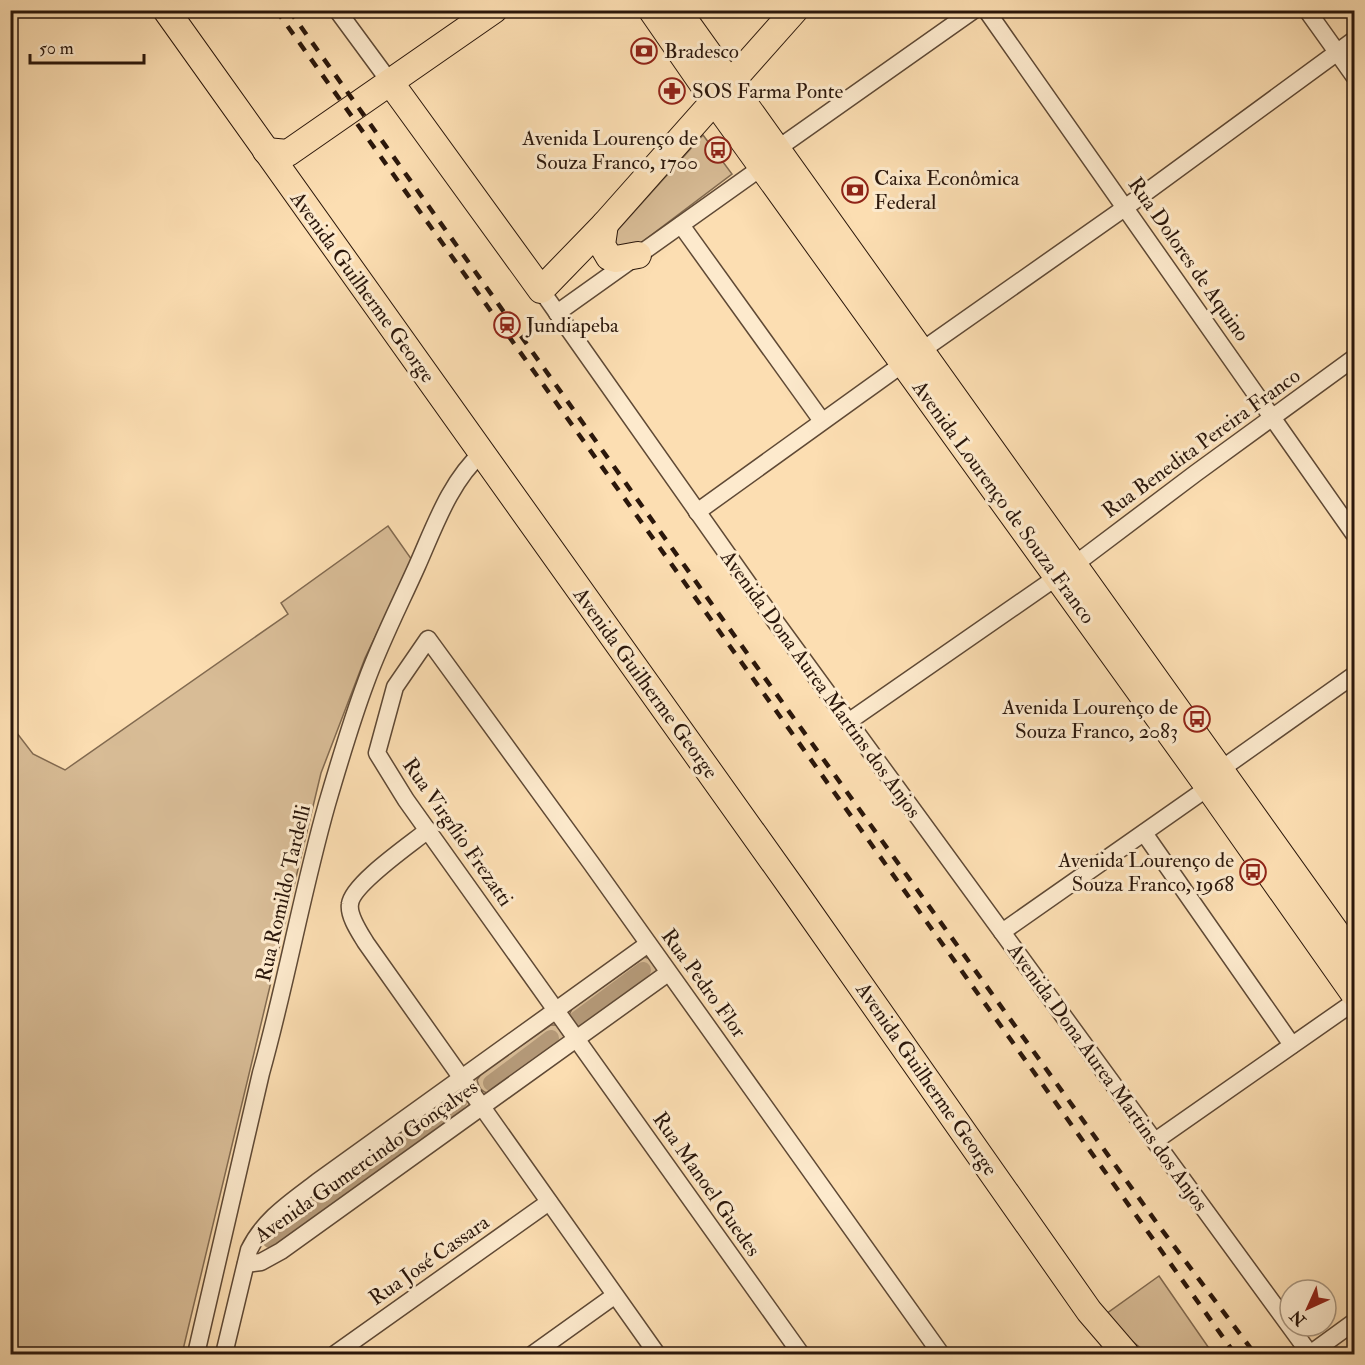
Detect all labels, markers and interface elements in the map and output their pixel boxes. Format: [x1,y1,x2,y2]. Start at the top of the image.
scale bar [30,27,144,65]
bank icon: Bradesco [629,36,659,66]
text: 50 m [39,37,74,60]
place label: Bradesco [664,38,739,65]
pharmacy icon: SOS Farma Ponte [657,76,687,106]
place label: SOS Farma Ponte [692,78,844,105]
place label: Avenida Lourenço de Souza Franco, 1700 [521,125,698,176]
bus stop icon: Avenida Lourenço de Souza Franco, 1700 [703,135,733,165]
place label: Caixa Econômica Federal [874,165,1020,216]
street label: Rua Dolores de Aquino [1122,172,1255,347]
bank icon: Caixa Econômica Federal [840,175,870,205]
street label: Avenida Guilherme George [283,185,441,388]
station icon: Jundiapeba [492,310,522,340]
place label: Jundiapeba [525,312,619,339]
street label: Rua Benedita Pereira Franco [1097,362,1306,524]
street label: Avenida Lourenço de Souza Franco [906,374,1101,629]
street label: Avenida Dona Aurea Martins dos Anjos [714,544,927,824]
street label: Avenida Guilherme George [566,581,724,784]
place label: Avenida Lourenço de Souza Franco, 2083 [1001,694,1178,745]
bus stop icon: Avenida Lourenço de Souza Franco, 2083 [1182,704,1212,734]
street label: Rua Virgílio Frezatti [396,753,519,912]
street label: Rua Romildo Tardelli [250,802,317,984]
place label: Avenida Lourenço de Souza Franco, 1968 [1057,847,1234,898]
bus stop icon: Avenida Lourenço de Souza Franco, 1968 [1238,857,1268,887]
street label: Rua Pedro Flor [655,923,752,1043]
street label: Avenida Dona Aurea Martins dos Anjos [1001,937,1214,1217]
street label: Avenida Guilherme George [849,976,1004,1181]
street label: Avenida Gumercindo Gonçalves [248,1074,483,1250]
street label: Rua Manoel Guedes [647,1107,767,1262]
street label: Rua José Cassara [364,1209,495,1312]
north arrow [1278,1278,1338,1338]
text: N [1285,1305,1311,1331]

